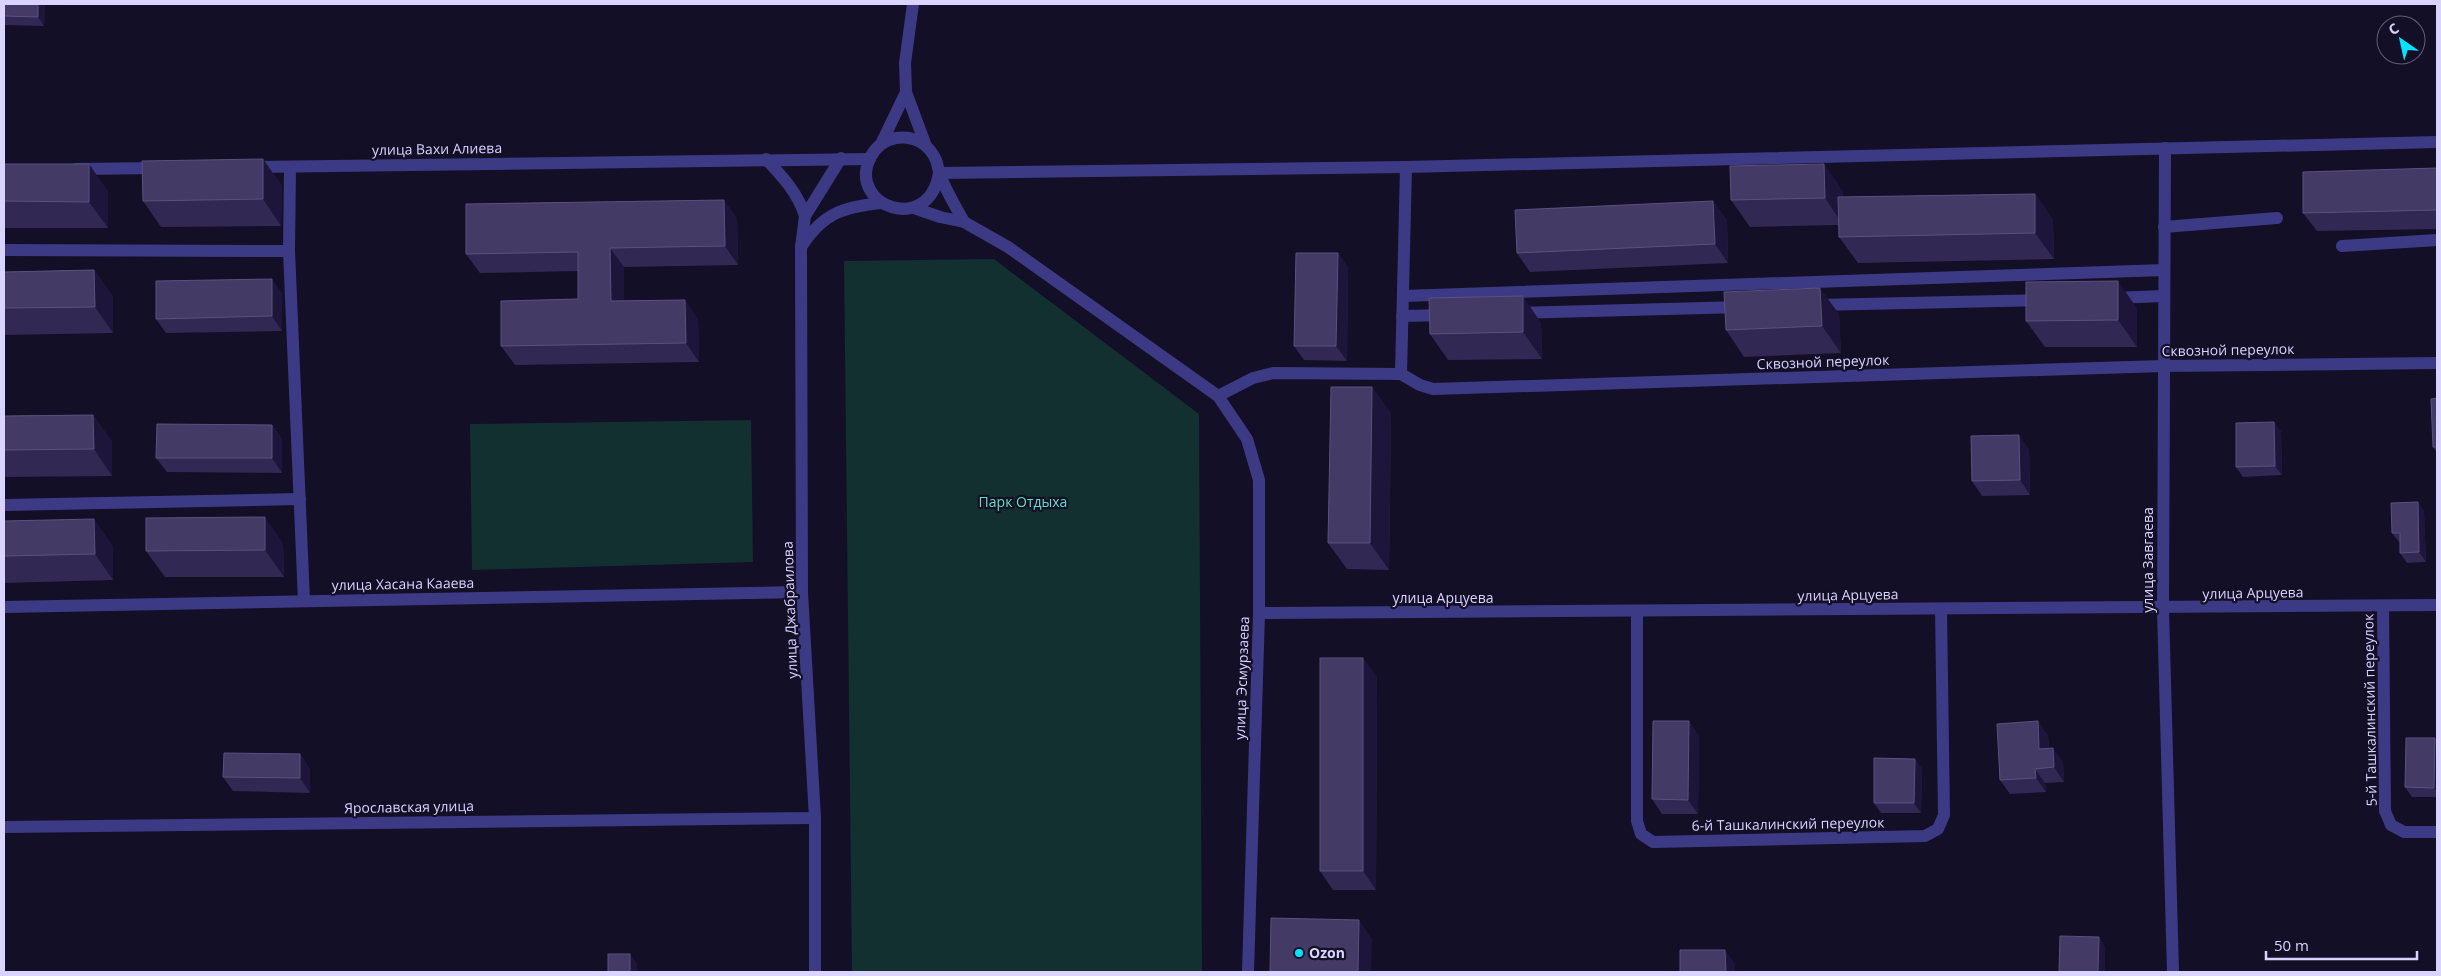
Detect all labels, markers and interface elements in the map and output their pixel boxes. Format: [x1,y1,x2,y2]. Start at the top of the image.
north arrow [2376,15,2426,65]
text: С [2384,18,2403,39]
street label: улица Вахи Алиева [372,138,502,159]
street label: Сквозной переулок [2161,339,2295,360]
street label: Сквозной переулок [1756,350,1890,373]
park label: Парк Отдыха [979,492,1067,511]
street label: улица Завгаева [2138,507,2157,613]
street label: улица Джабраилова [778,541,801,679]
street label: улица Хасана Кааева [332,573,474,594]
street label: улица Арцуева [2202,582,2304,603]
street label: улица Арцуева [1797,584,1899,605]
street label: улица Арцуева [1393,588,1493,607]
street label: 5-й Ташкалинский переулок [2358,613,2381,807]
street label: улица Эсмурзаева [1230,616,1253,740]
street label: Ярославская улица [344,796,474,817]
street label: 6-й Ташкалинский переулок [1691,812,1885,835]
scale bar [2266,928,2417,960]
text: 50 m [2274,935,2309,955]
place label: Ozon [1309,943,1345,962]
marker: Ozon [1293,947,1305,959]

